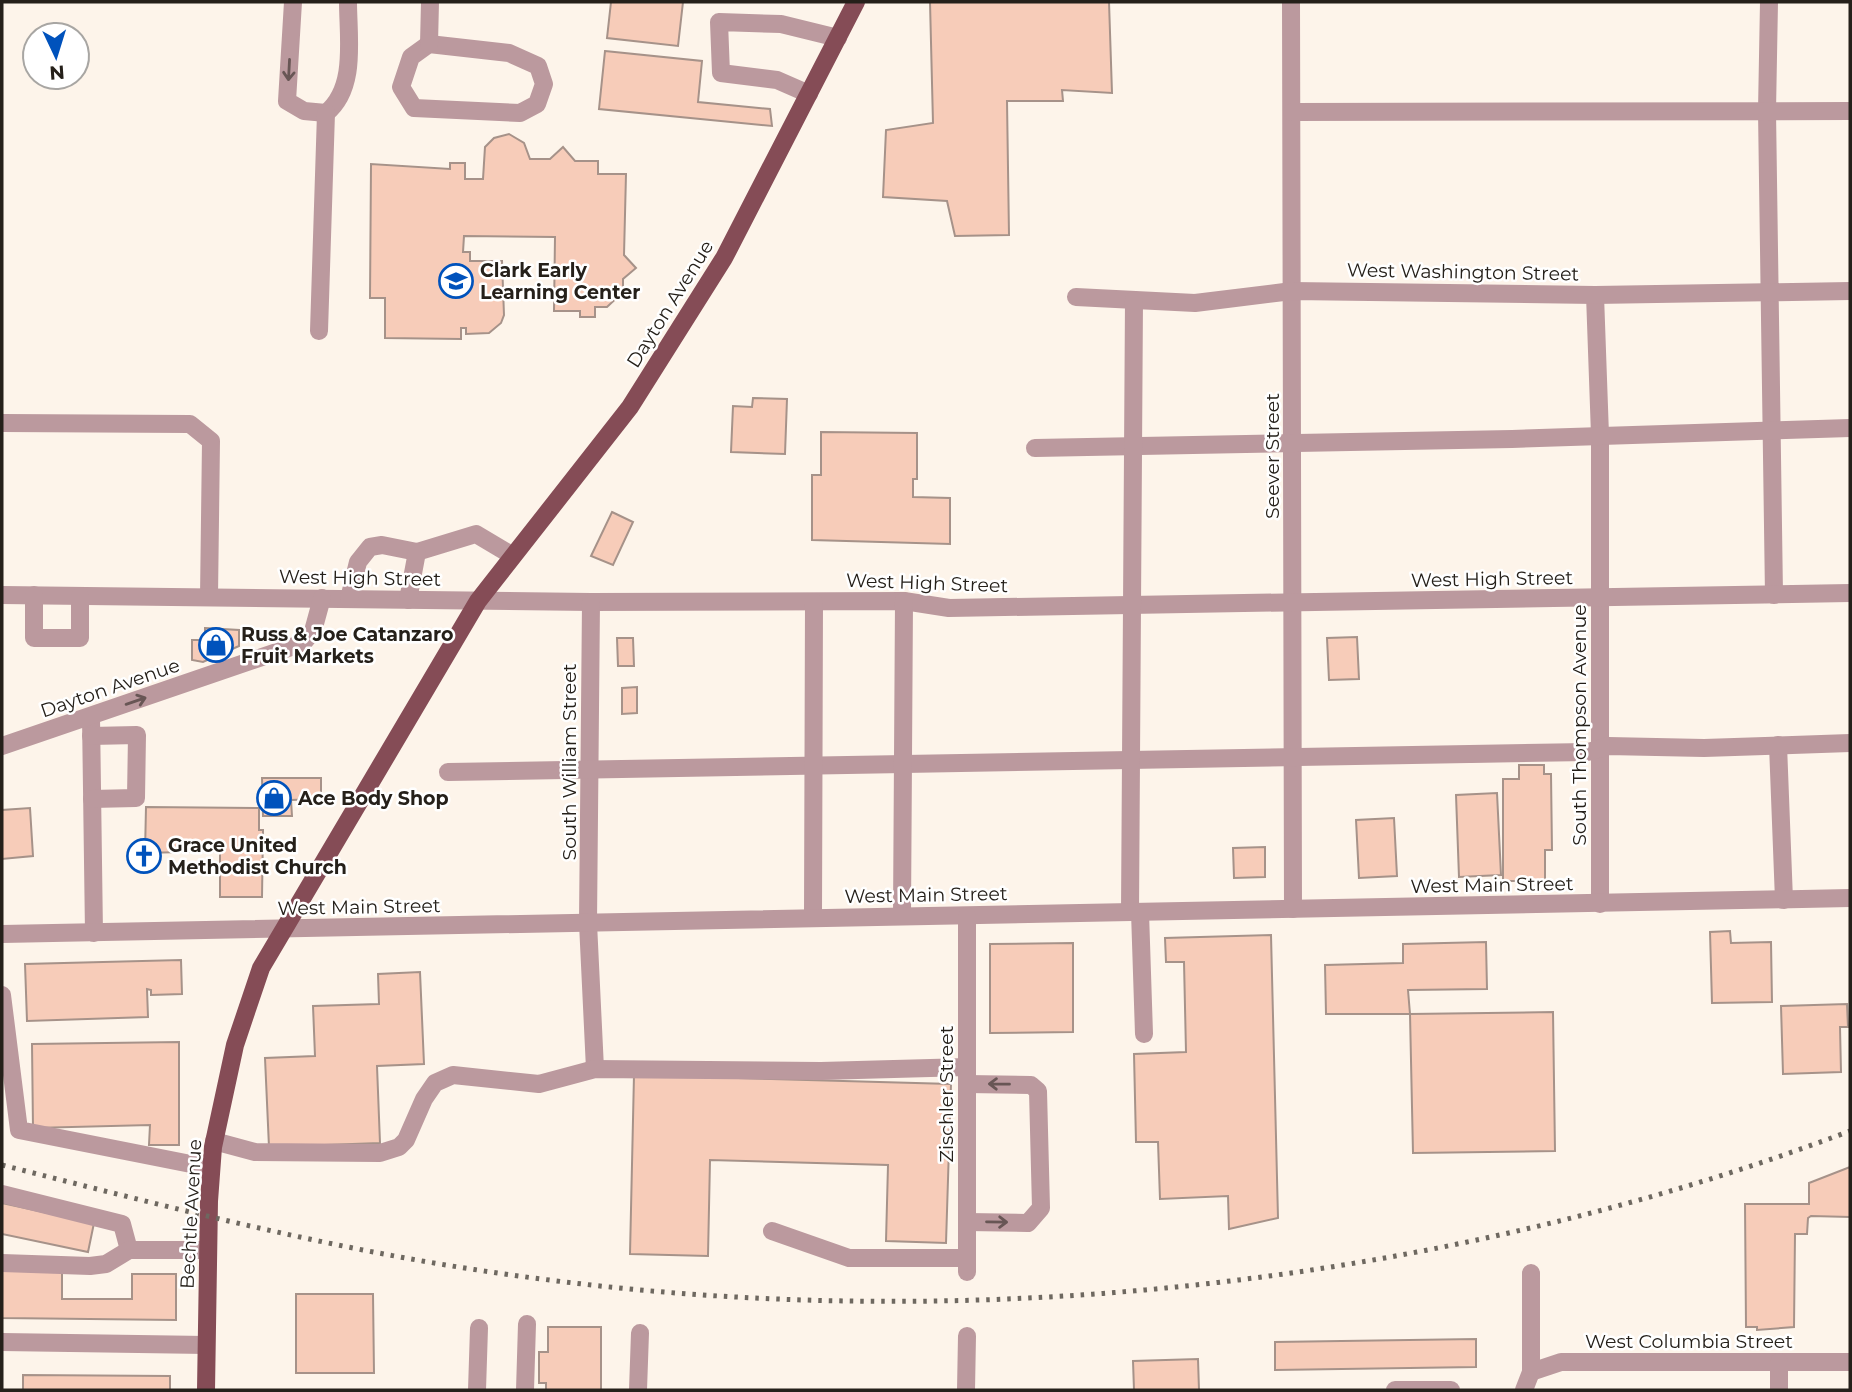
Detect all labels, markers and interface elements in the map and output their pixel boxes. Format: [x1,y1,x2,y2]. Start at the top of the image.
north arrow [21,21,91,91]
one-way arrow [282,58,295,81]
text: N [49,60,66,84]
street label: Dayton Avenue [622,236,718,372]
street label: West Washington Street [1347,258,1580,286]
place label: Clark Early Learning Center [480,259,640,304]
school or university icon: Clark Early Learning Center [437,262,475,300]
street label: Seever Street [1261,393,1284,519]
street label: West High Street [279,565,442,591]
street label: West High Street [1411,566,1574,592]
street label: West High Street [845,569,1009,597]
street label: South Thompson Avenue [1568,604,1591,846]
place label: Russ & Joe Catanzaro Fruit Markets [241,623,454,668]
shop icon: Russ & Joe Catanzaro Fruit Markets [197,626,235,664]
street label: Dayton Avenue [37,653,183,723]
street label: South William Street [558,663,581,860]
one-way arrow [125,694,147,706]
shop icon: Ace Body Shop [255,779,293,817]
place label: Ace Body Shop [297,787,449,810]
place label: Grace United Methodist Church [168,834,347,879]
church icon: Grace United Methodist Church [125,837,163,875]
street label: West Main Street [1410,872,1574,898]
street label: West Main Street [844,882,1008,908]
street label: West Main Street [277,894,441,920]
street label: Zischler Street [935,1025,958,1162]
one-way arrow [988,1077,1011,1091]
street label: Bechtle Avenue [176,1138,206,1290]
one-way arrow [986,1216,1009,1229]
street label: West Columbia Street [1585,1330,1793,1353]

